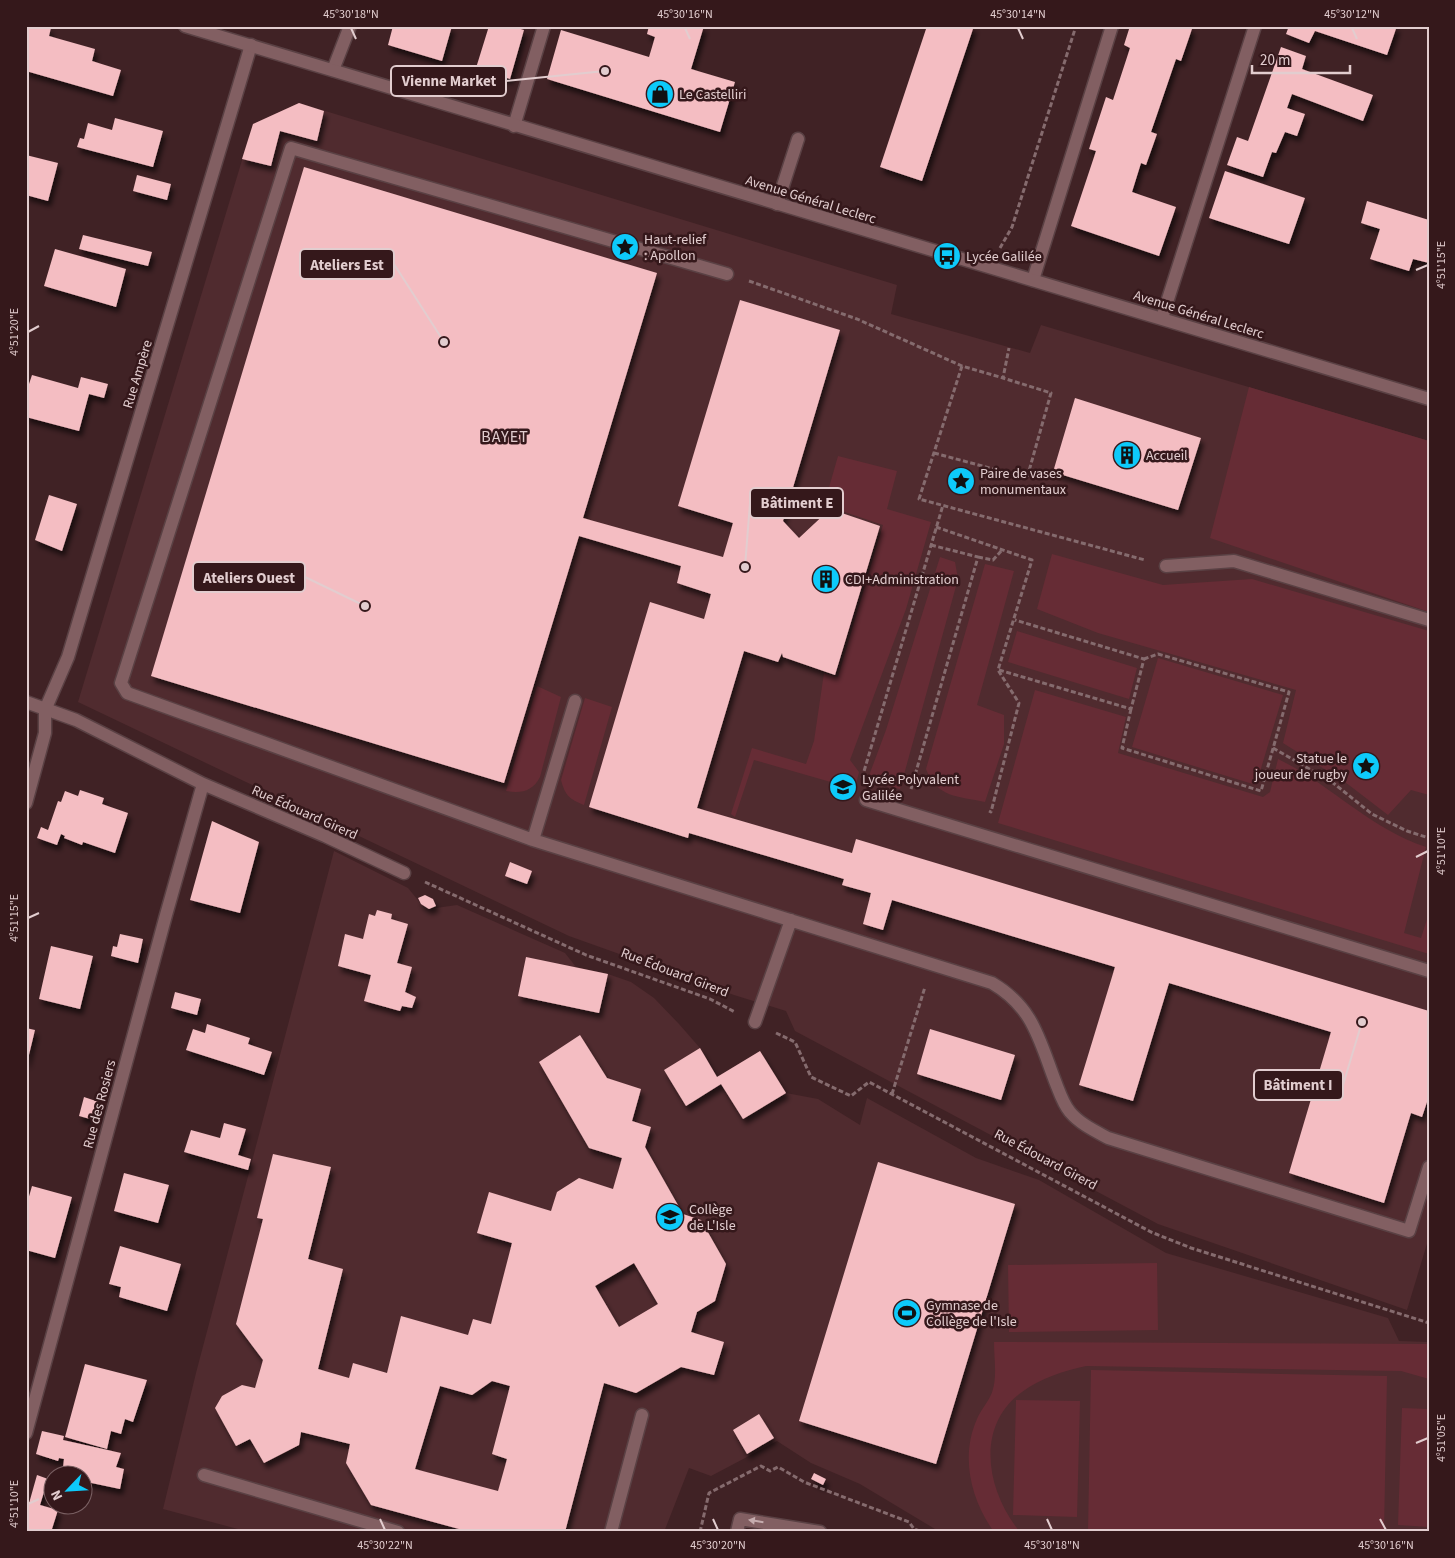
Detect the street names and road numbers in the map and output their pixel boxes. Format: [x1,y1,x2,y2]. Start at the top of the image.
street label: Avenue Général Leclerc [743,171,879,230]
street label: Avenue Général Leclerc [1131,286,1267,345]
street label: Rue Ampère [118,337,158,411]
street label: Rue Édouard Girerd [248,781,361,845]
street label: Rue Édouard Girerd [618,943,731,1003]
street label: Rue des Rosiers [79,1058,121,1151]
street label: Rue Édouard Girerd [990,1124,1101,1196]

